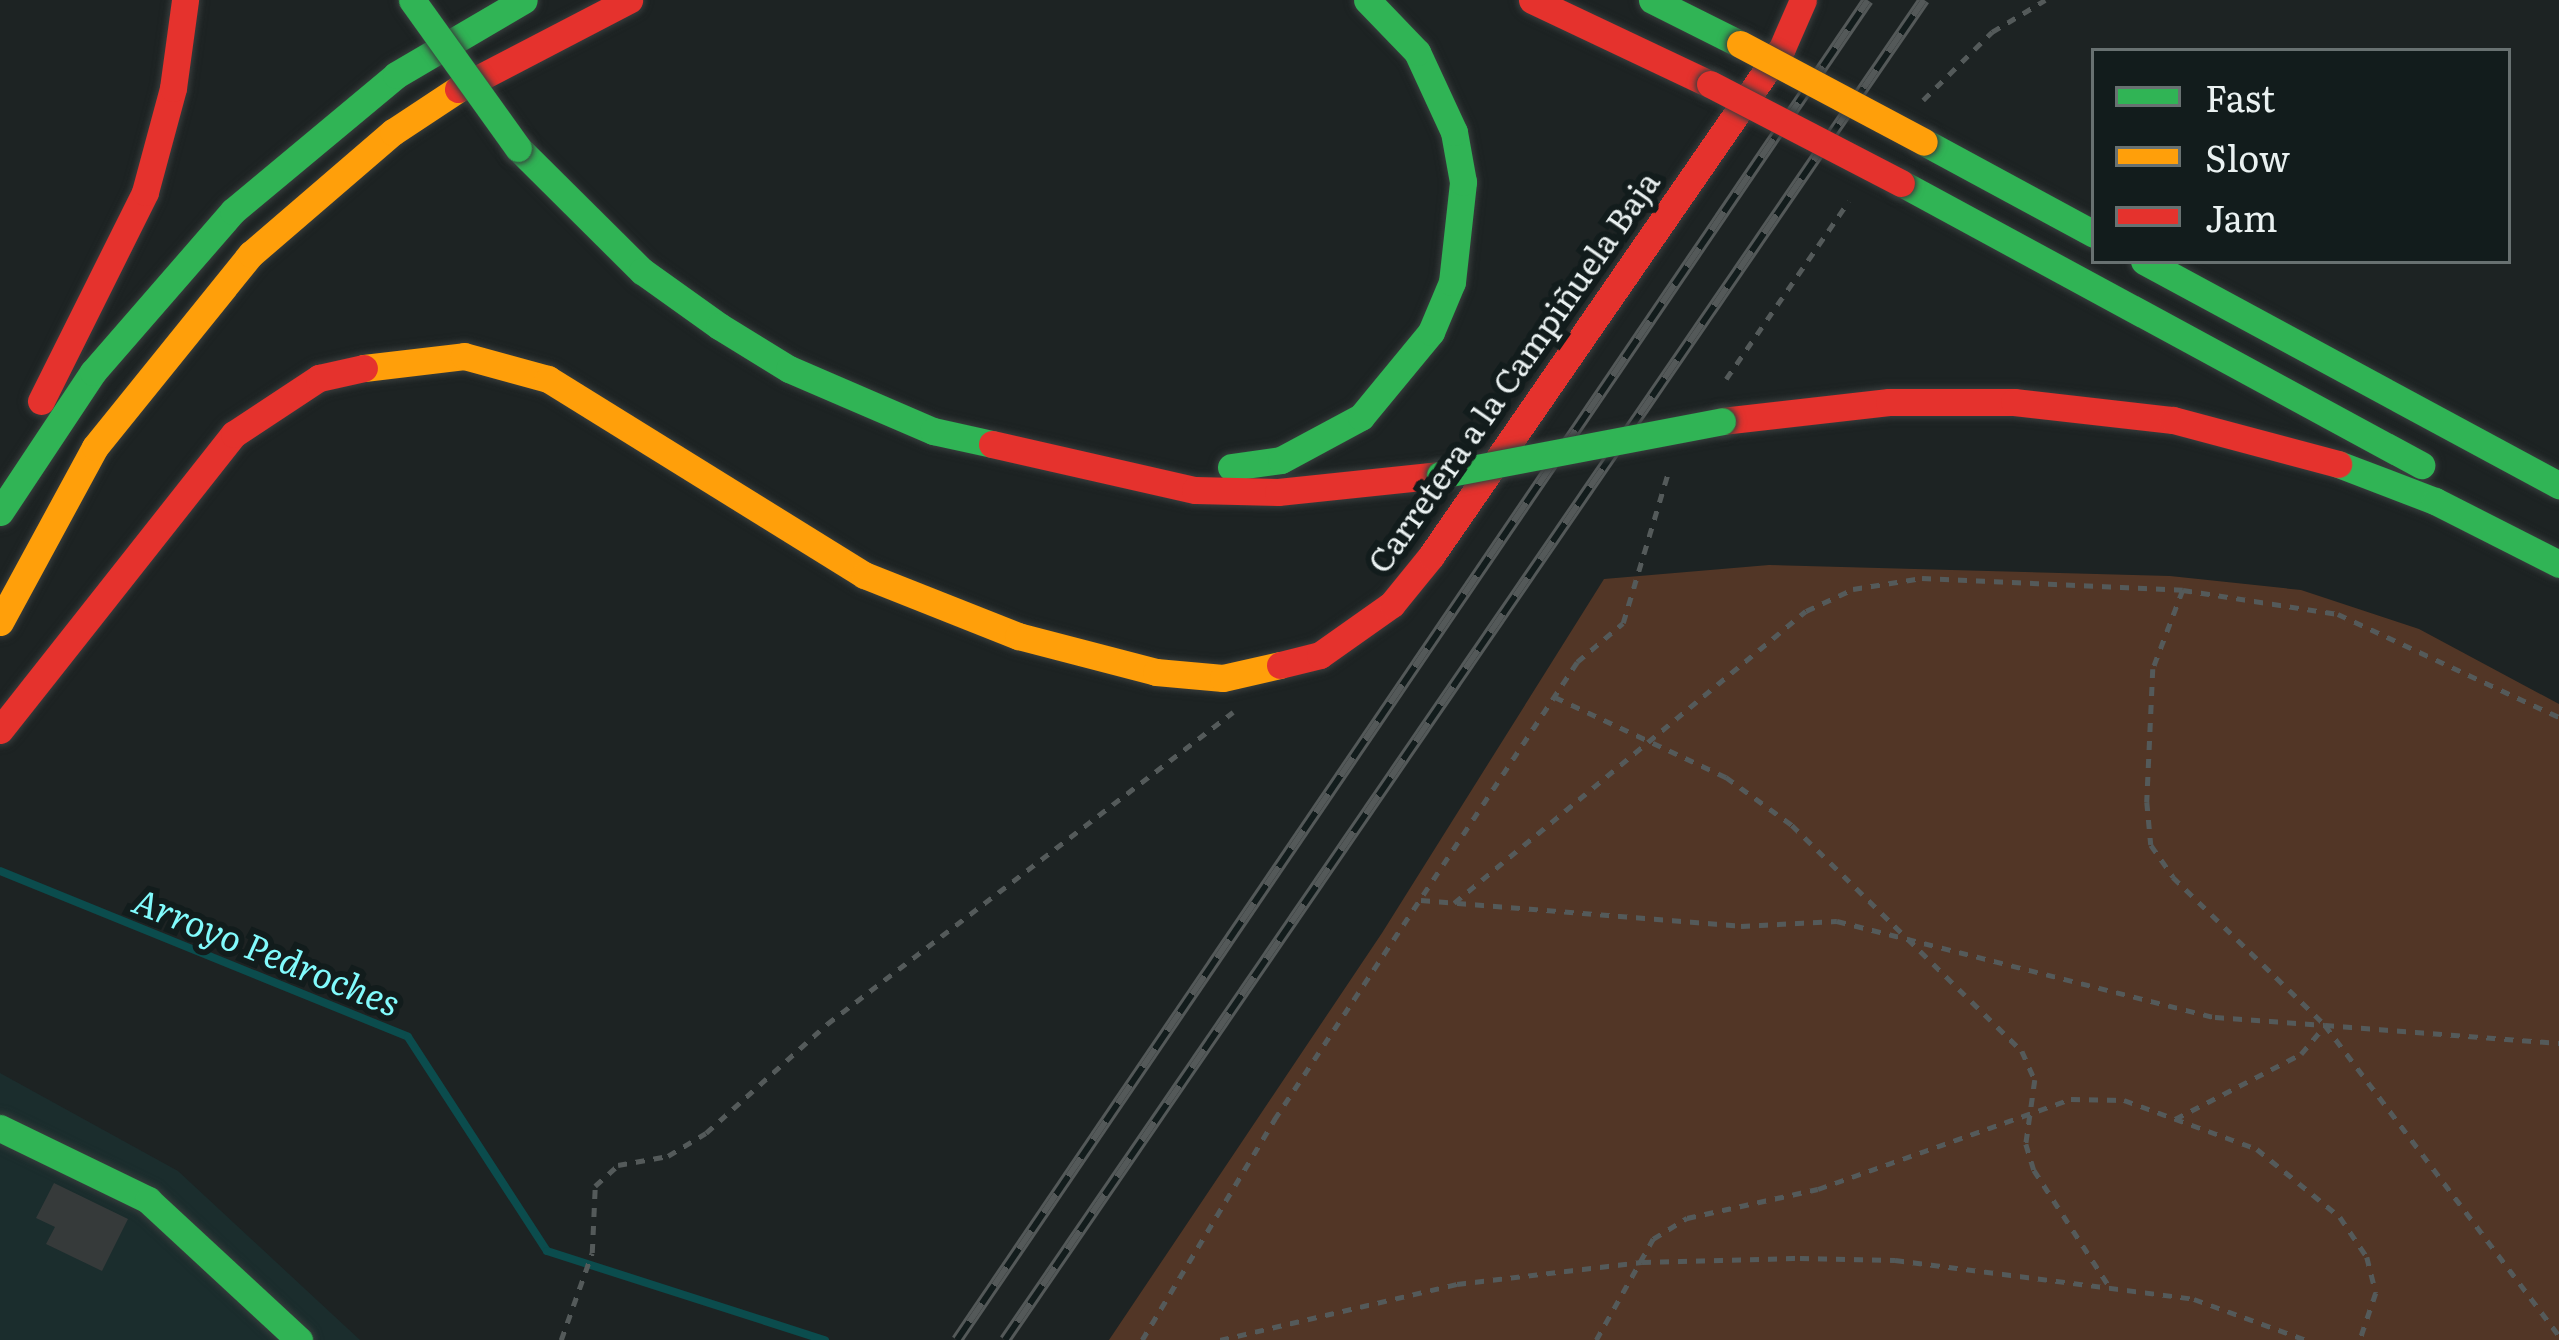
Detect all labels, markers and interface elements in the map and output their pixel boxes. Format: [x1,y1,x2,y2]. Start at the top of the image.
legend [2091,48,2511,264]
text: Fast [2205,70,2275,123]
text: Slow [2205,130,2290,183]
street label: Carretera a la Campiñuela Baja [1358,163,1666,579]
text: Jam [2205,190,2278,243]
water label: Arroyo Pedroches [127,877,407,1023]

